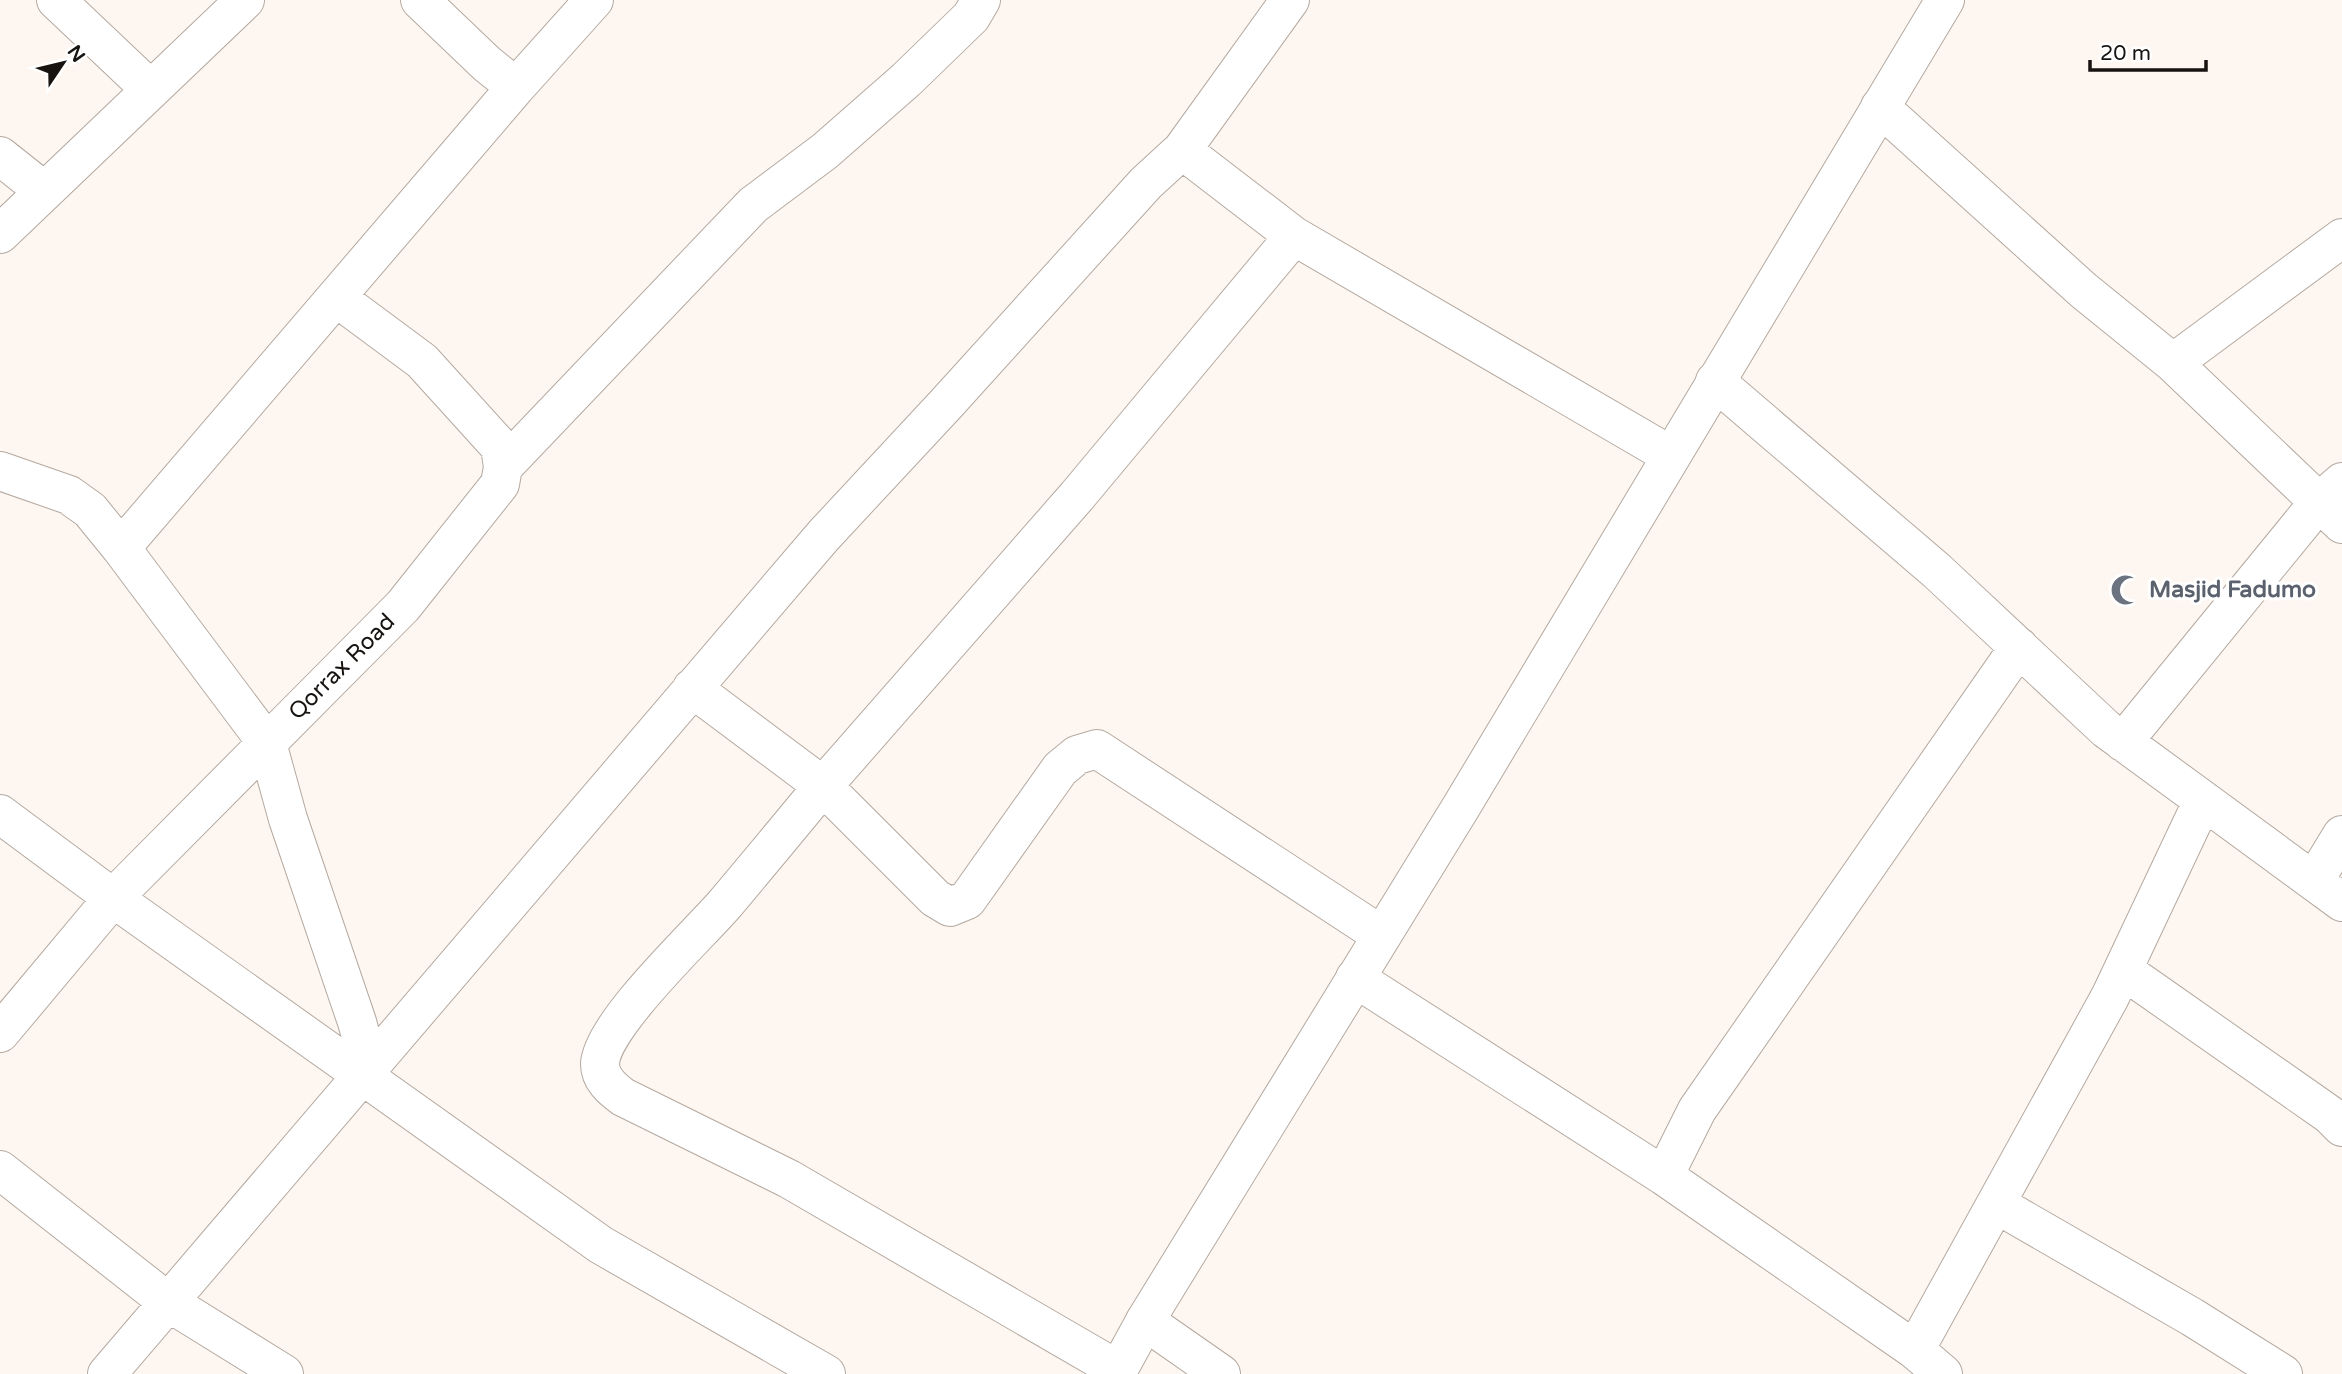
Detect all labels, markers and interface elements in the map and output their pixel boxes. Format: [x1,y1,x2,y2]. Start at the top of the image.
north arrow [28,28,98,98]
scale bar [2090,28,2206,72]
text: N [63,41,89,66]
text: 20 m [2100,41,2151,66]
mosque icon: Masjid Fadumo [2109,573,2143,607]
place label: Masjid Fadumo [2149,576,2316,604]
street label: Qorrax Road [283,608,401,726]

